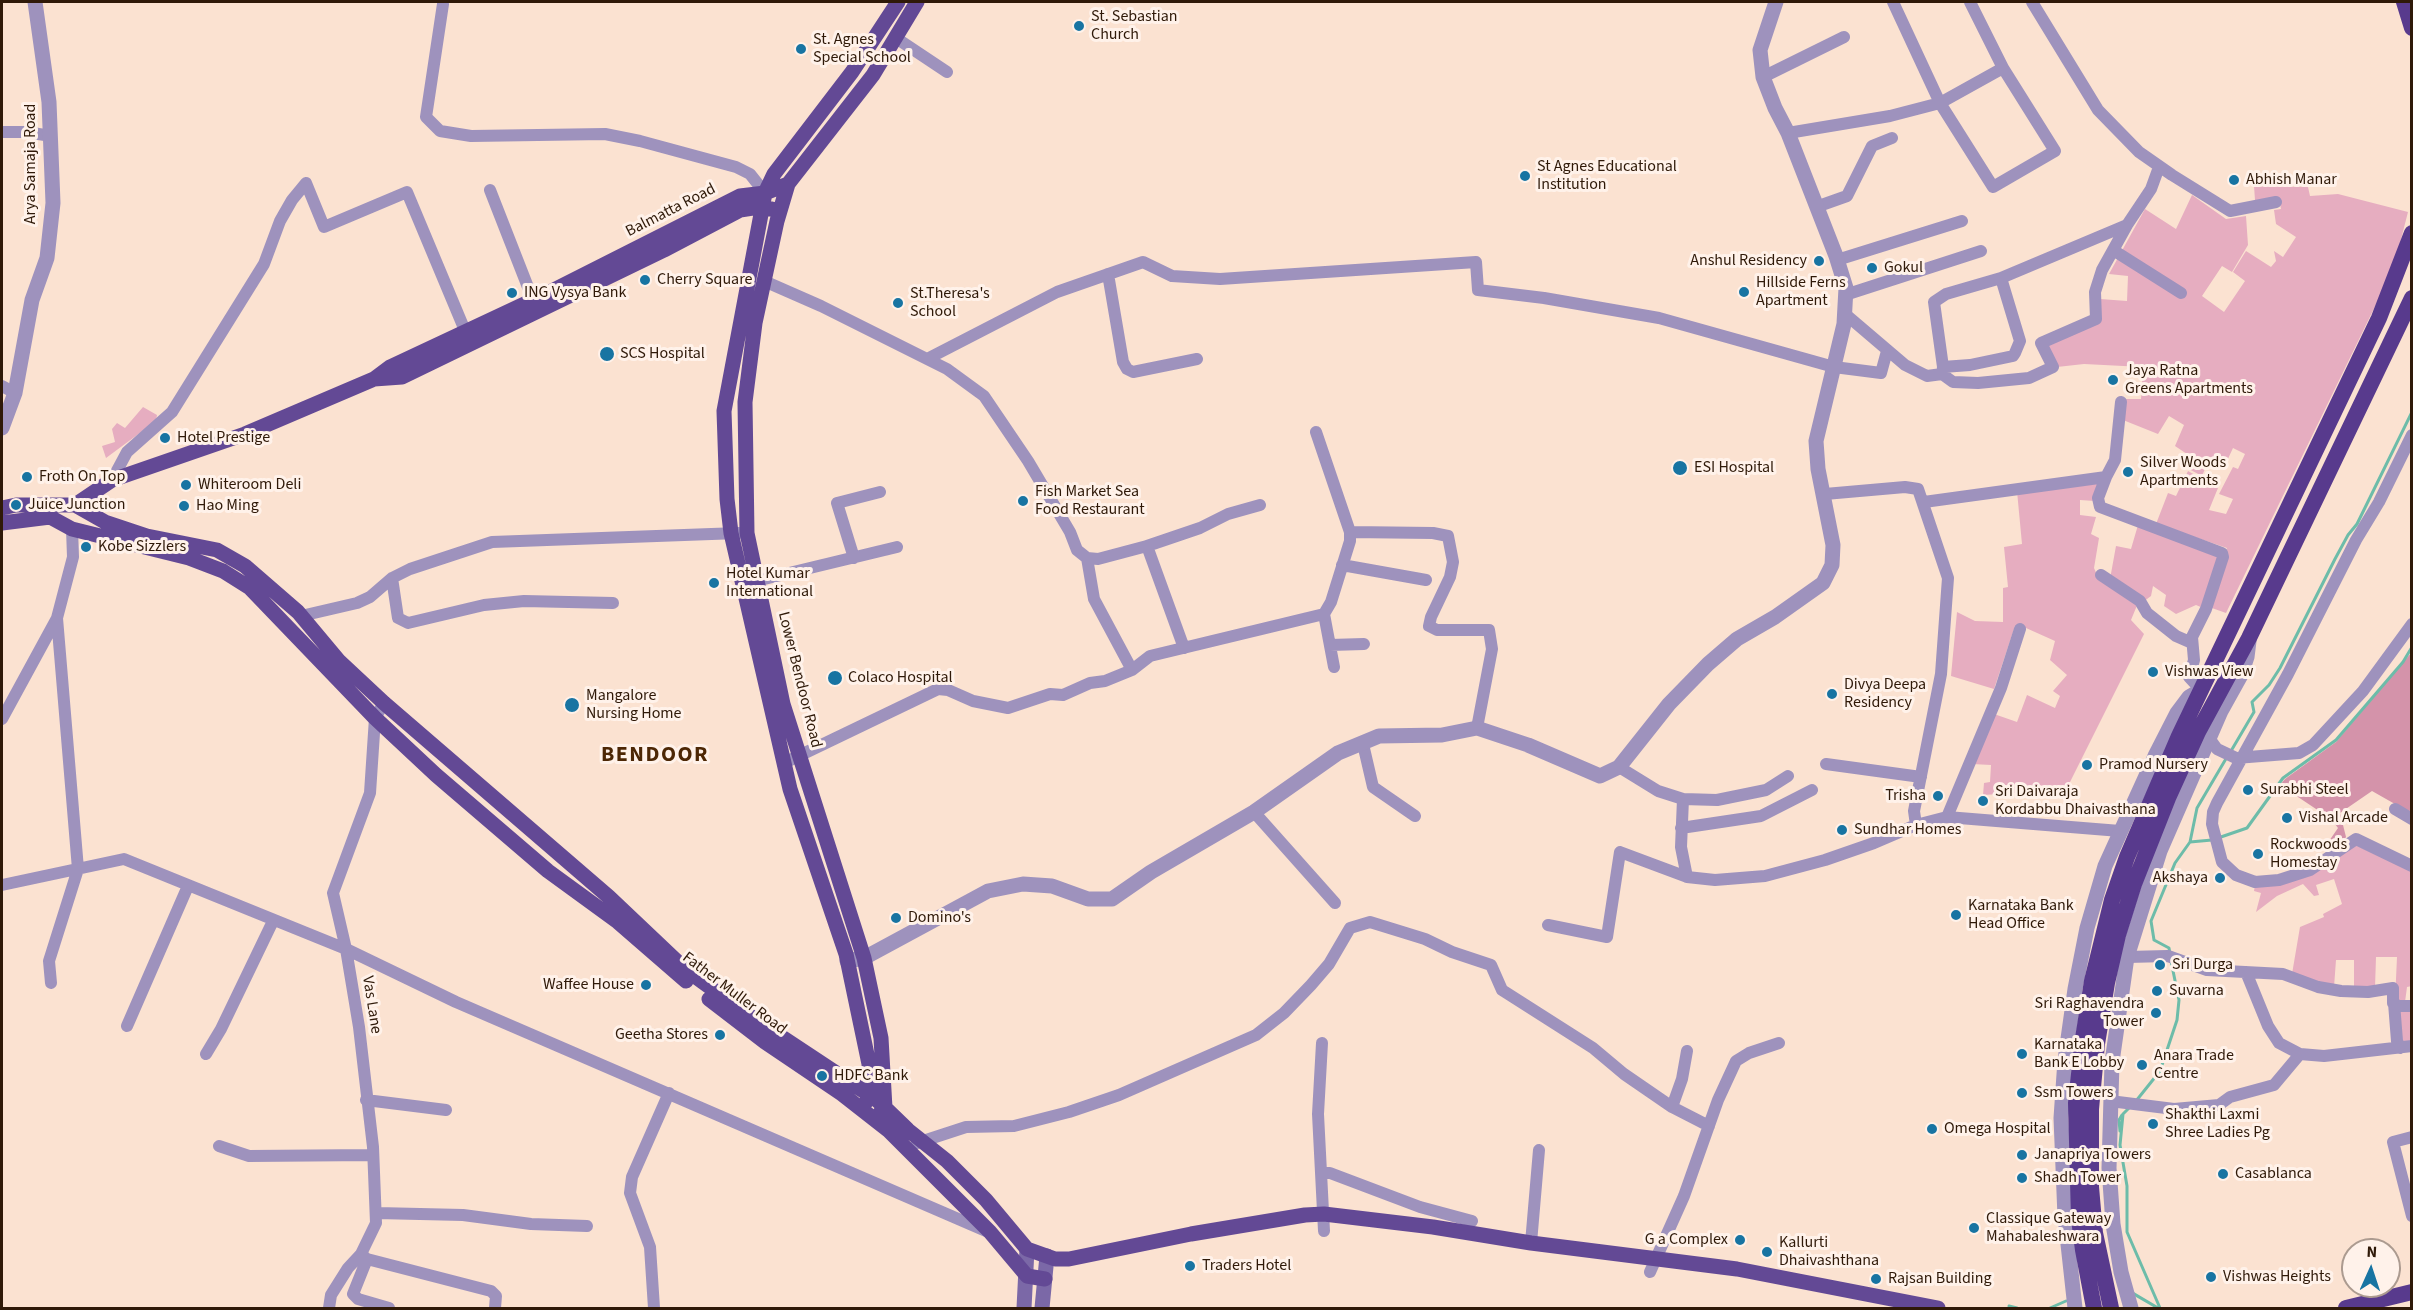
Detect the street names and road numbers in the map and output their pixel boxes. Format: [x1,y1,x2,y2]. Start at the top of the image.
street label: Arya Samaja Road [21,104,41,224]
street label: Balmatta Road [623,180,719,242]
street label: Lower Bendoor Road [773,610,825,750]
street label: Father Muller Road [678,949,790,1039]
street label: Vas Lane [357,975,385,1035]

